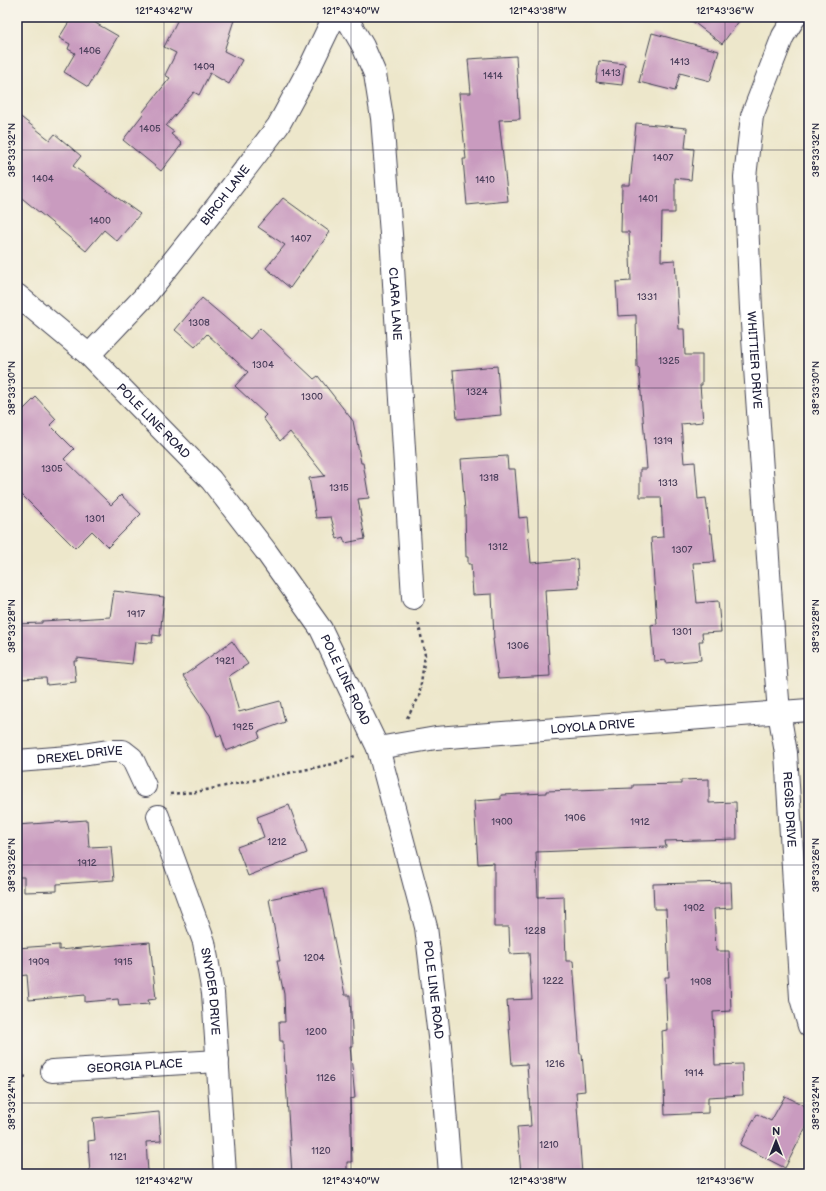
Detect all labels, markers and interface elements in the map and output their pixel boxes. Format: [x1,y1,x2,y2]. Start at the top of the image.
text: 121°43'42"W [135,5,193,17]
text: 121°43'40"W [322,5,380,17]
text: 121°43'38"W [509,5,567,17]
text: 121°43'36"W [696,5,754,17]
house number: 1406 [79,45,101,57]
house number: 1413 [670,56,690,68]
house number: 1409 [193,61,215,73]
house number: 1413 [601,67,621,79]
house number: 1414 [483,70,503,82]
text: 38°33'32"N [6,123,18,177]
house number: 1405 [139,123,161,135]
text: 38°33'32"N [810,123,822,177]
house number: 1407 [653,152,673,164]
street label: BIRCH LANE [197,162,253,228]
house number: 1404 [32,173,54,185]
house number: 1410 [475,174,495,186]
house number: 1401 [638,193,658,205]
house number: 1400 [89,215,111,227]
house number: 1407 [291,233,311,245]
street label: CLARA LANE [386,267,405,341]
house number: 1331 [637,291,657,303]
street label: WHITTIER DRIVE [744,311,765,409]
house number: 1308 [188,317,210,329]
house number: 1325 [658,355,680,367]
house number: 1304 [252,359,274,371]
text: 38°33'30"N [6,361,18,415]
text: 38°33'30"N [810,361,822,415]
street label: POLE LINE ROAD [113,380,194,462]
house number: 1324 [466,386,488,398]
house number: 1300 [301,391,323,403]
house number: 1319 [653,435,673,447]
house number: 1305 [41,463,63,475]
house number: 1318 [479,472,499,484]
house number: 1313 [658,477,678,489]
house number: 1315 [329,482,349,494]
house number: 1301 [85,513,105,525]
house number: 1312 [488,541,508,553]
house number: 1307 [672,544,692,556]
text: 38°33'28"N [6,599,18,653]
text: 38°33'28"N [810,599,822,653]
house number: 1917 [127,608,145,620]
house number: 1301 [672,626,692,638]
street label: POLE LINE ROAD [317,632,374,728]
house number: 1306 [507,640,529,652]
house number: 1921 [215,655,235,667]
street label: LOYOLA DRIVE [550,716,636,737]
house number: 1925 [232,721,254,733]
street label: DREXEL DRIVE [36,744,123,767]
street label: REGIS DRIVE [780,771,799,848]
house number: 1906 [564,812,586,824]
house number: 1900 [491,816,513,828]
house number: 1912 [630,816,650,828]
house number: 1212 [267,836,287,848]
text: 38°33'26"N [6,838,18,892]
text: 38°33'26"N [810,838,822,892]
house number: 1912 [77,857,97,869]
house number: 1902 [683,902,705,914]
house number: 1228 [524,925,546,937]
street label: POLE LINE ROAD [420,940,447,1040]
street label: SNYDER DRIVE [198,946,223,1036]
house number: 1204 [303,952,325,964]
house number: 1909 [28,956,50,968]
house number: 1915 [113,956,133,968]
house number: 1222 [542,975,564,987]
house number: 1908 [690,976,712,988]
house number: 1200 [305,1026,327,1038]
street label: GEORGIA PLACE [87,1056,183,1076]
house number: 1216 [545,1058,565,1070]
house number: 1914 [684,1067,704,1079]
house number: 1126 [316,1072,336,1084]
text: 38°33'24"N [6,1076,18,1130]
text: 38°33'24"N [810,1076,822,1130]
north arrow [756,1121,796,1161]
text: N [772,1125,780,1138]
house number: 1210 [539,1139,559,1151]
house number: 1120 [311,1145,331,1157]
house number: 1121 [109,1151,127,1163]
text: 121°43'42"W [135,1175,193,1187]
text: 121°43'40"W [322,1175,380,1187]
text: 121°43'38"W [509,1175,567,1187]
text: 121°43'36"W [696,1175,754,1187]

